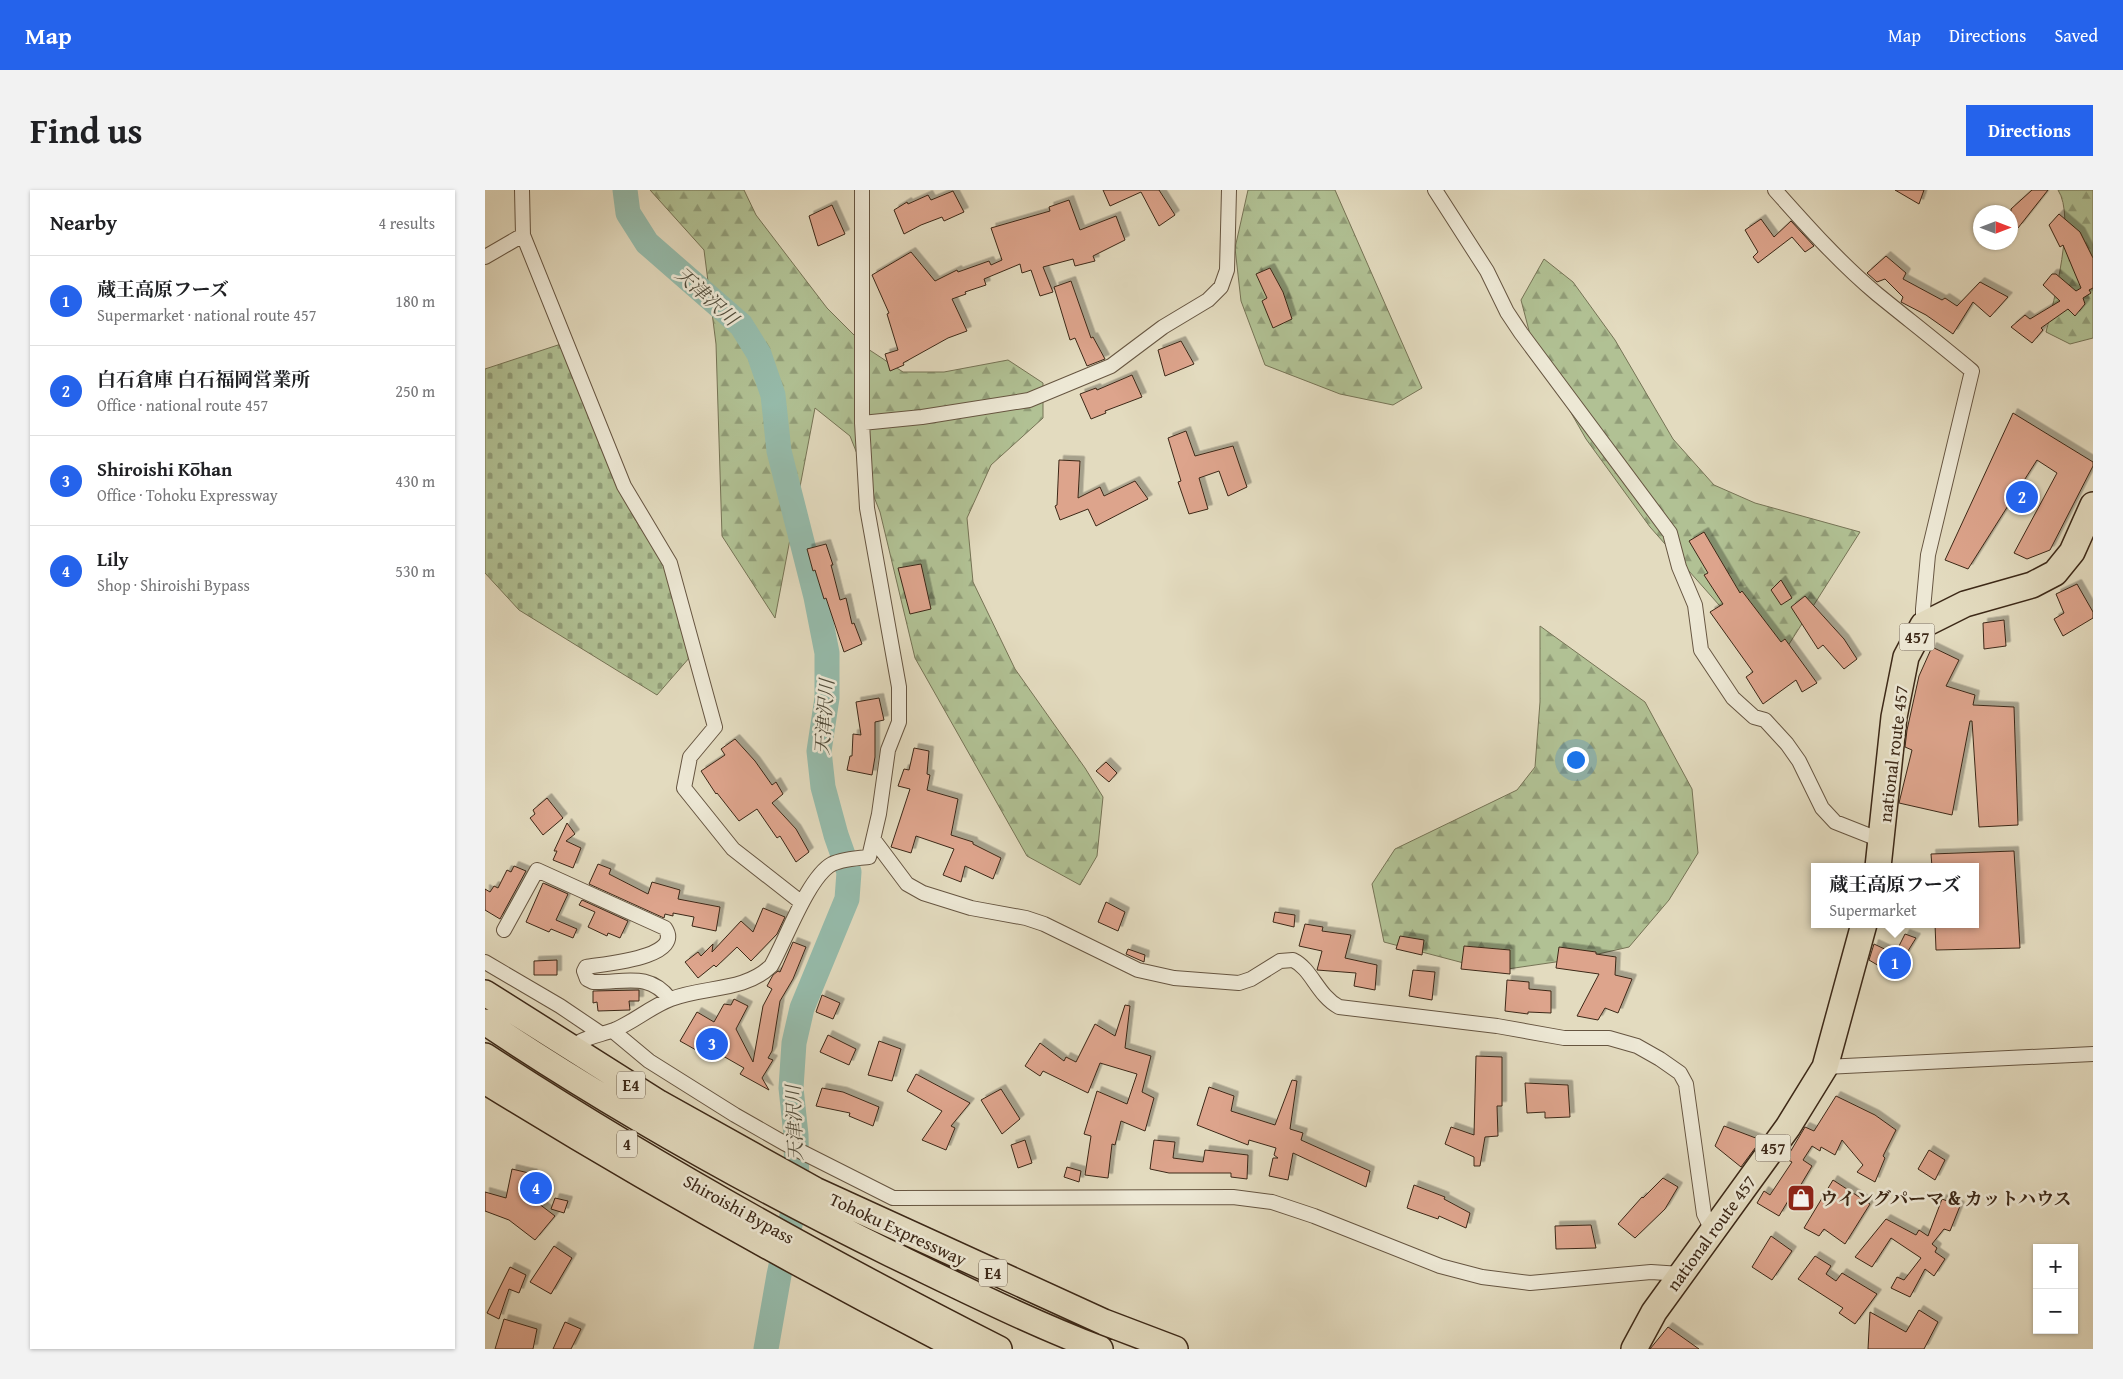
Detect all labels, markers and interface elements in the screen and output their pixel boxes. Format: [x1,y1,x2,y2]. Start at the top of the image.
text: Map [25,18,72,53]
text: Map [1888,22,1921,49]
text: Directions [1949,22,2026,49]
text: Saved [2054,22,2098,49]
text: Find us [30,105,143,156]
button: Directions [1966,105,2093,156]
north arrow [1973,205,2018,250]
text: Nearby [50,207,117,238]
text: 4 results [378,211,435,235]
water label: 天津沢川 [669,260,746,333]
text: 蔵王高原フーズ [97,275,228,303]
text: 1 [62,289,70,313]
text: 180 m [395,289,435,313]
text: Supermarket · national route 457 [97,303,316,327]
text: 白石倉庫 白石福岡営業所 [97,365,310,393]
text: 2 [62,379,70,403]
text: 250 m [395,379,435,403]
text: Office · national route 457 [97,393,268,417]
text: Shiroishi Kōhan [97,455,232,483]
text: 3 [62,469,70,493]
text: 430 m [395,469,435,493]
pin: 2 [2006,478,2038,516]
text: Office · Tohoku Expressway [97,483,278,507]
text: Lily [97,545,128,573]
text: 4 [62,559,70,583]
text: 530 m [395,559,435,583]
text: Shop · Shiroishi Bypass [97,573,250,597]
road number: 457 [1899,624,1935,651]
water label: 天津沢川 [807,676,841,756]
street label: national route 457 [1871,684,1915,824]
your location [1563,747,1589,773]
popup [1811,863,1979,928]
text: 蔵王高原フーズ [1829,870,1961,898]
text: Supermarket [1829,898,1917,922]
pin: 1 [1879,944,1911,982]
pin: 3 [696,1025,728,1063]
road number: E4 [617,1072,645,1098]
water label: 天津沢川 [779,1083,809,1161]
road number: 4 [617,1131,637,1158]
road number: 457 [1755,1134,1791,1161]
street label: Shiroishi Bypass [679,1167,799,1251]
pin: 4 [520,1169,552,1207]
street label: national route 457 [1660,1169,1762,1297]
shop icon: ウイングパーマ & カットハウス [1786,1183,1816,1213]
street label: Tohoku Expressway [825,1185,971,1273]
place label: ウイングパーマ & カットハウス [1820,1185,2072,1212]
map controls [2033,1244,2078,1334]
button: + [2033,1244,2078,1289]
road number: E4 [979,1260,1007,1286]
button: − [2033,1289,2078,1334]

